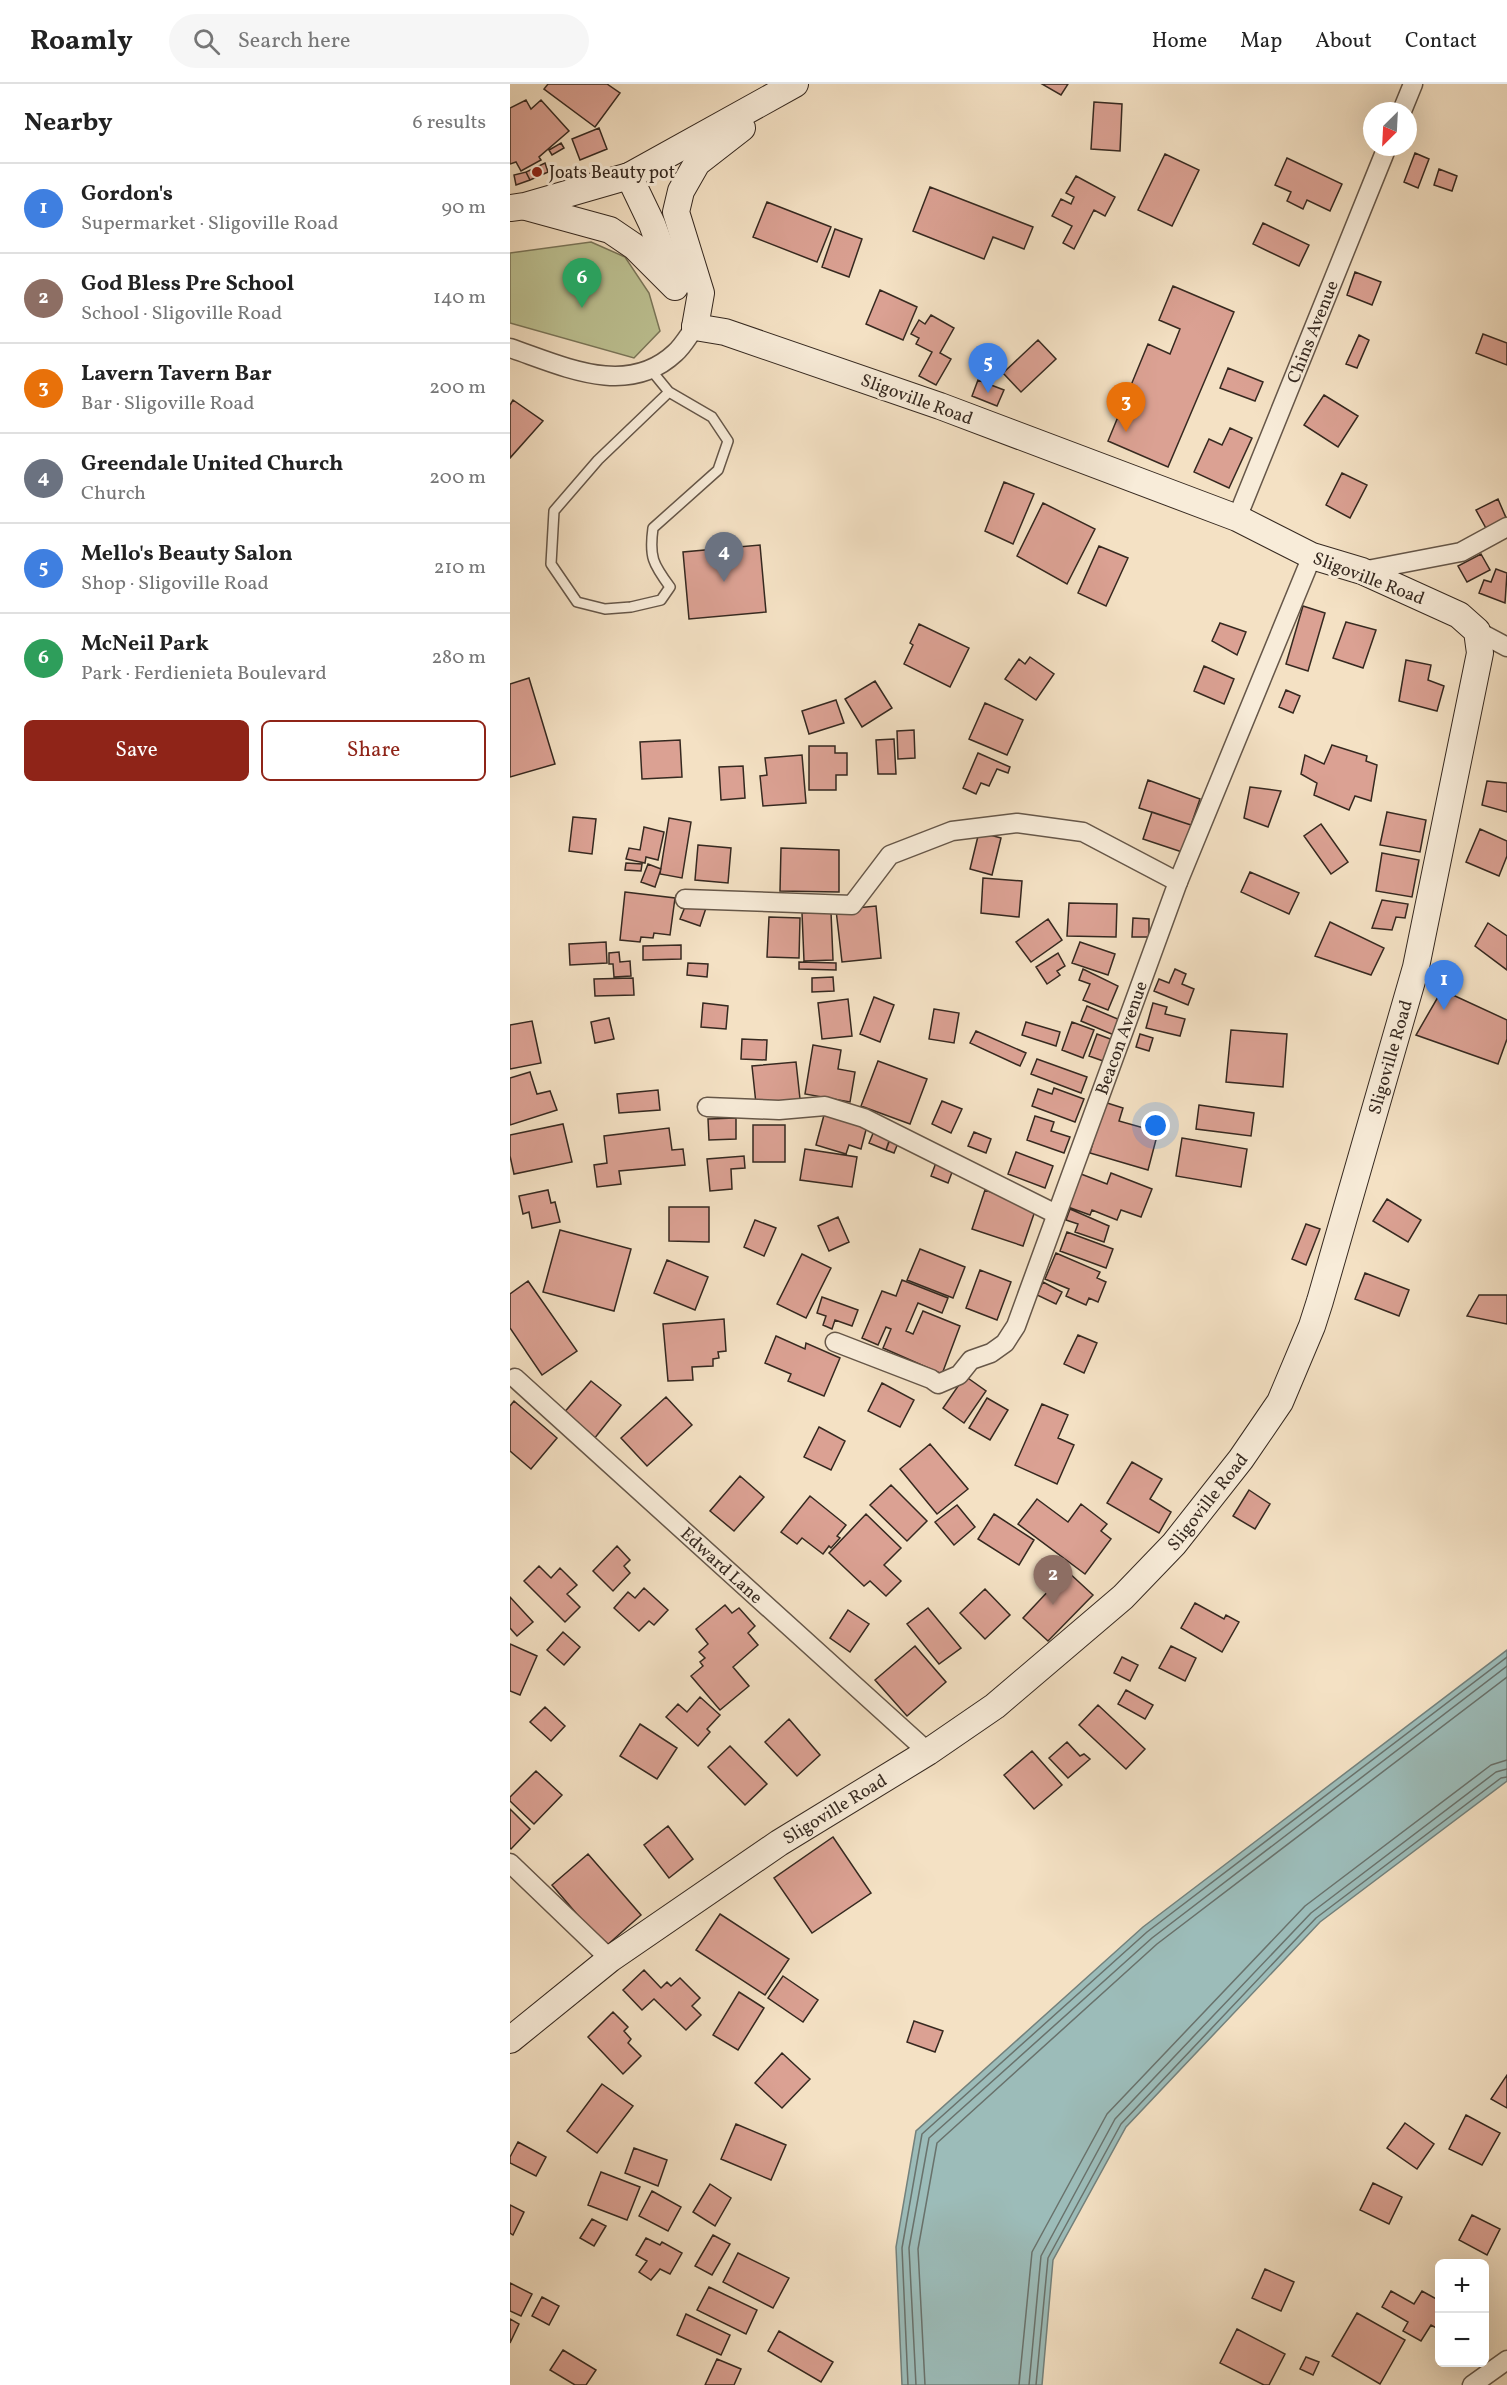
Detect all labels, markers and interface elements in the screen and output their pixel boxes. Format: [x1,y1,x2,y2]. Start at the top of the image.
search box [169,14,589,68]
text: Roamly [30,22,133,61]
icon: search [190,25,223,58]
text: Search here [238,26,350,57]
text: Home [1152,27,1207,56]
text: Map [1240,27,1282,56]
text: About [1315,27,1372,56]
text: Contact [1405,27,1477,56]
north arrow [1363,102,1417,156]
text: Nearby [24,105,113,141]
text: 6 results [413,109,486,137]
place label: Joats Beauty pot [549,161,675,186]
marker: Joats Beauty pot [530,165,544,179]
text: Gordon's [81,179,173,210]
text: 1 [39,194,48,222]
text: 90 m [442,194,486,222]
text: Supermarket · Sligoville Road [81,210,339,238]
pin: 6 [562,258,602,308]
text: God Bless Pre School [81,269,294,300]
street label: Chins Avenue [1282,277,1346,387]
text: 2 [38,284,49,312]
text: 140 m [433,284,486,312]
text: School · Sligoville Road [81,300,282,328]
pin: 5 [968,344,1008,393]
text: Lavern Tavern Bar [81,359,272,390]
street label: Sligoville Road [857,369,976,432]
text: 3 [38,374,49,402]
text: 200 m [429,374,486,402]
pin: 3 [1106,382,1146,432]
text: Bar · Sligoville Road [81,390,255,418]
text: Greendale United Church [81,449,343,480]
text: 4 [37,464,50,492]
text: 200 m [429,464,486,492]
text: Church [81,480,146,508]
pin: 4 [704,532,744,582]
text: Mello's Beauty Salon [81,539,293,570]
street label: Sligoville Road [1309,547,1428,612]
text: 5 [39,554,48,582]
text: 210 m [434,554,486,582]
text: Shop · Sligoville Road [81,570,269,598]
text: McNeil Park [81,629,209,660]
text: 6 [38,644,49,672]
text: 280 m [431,644,486,672]
text: Park · Ferdienieta Boulevard [81,660,327,688]
button: Save [24,720,249,781]
button: Share [261,720,486,781]
pin: 1 [1424,960,1464,1010]
street label: Beacon Avenue [1090,978,1155,1099]
street label: Sligoville Road [1363,997,1420,1118]
your location [1141,1111,1170,1140]
street label: Sligoville Road [1163,1449,1255,1557]
street label: Edward Lane [674,1522,768,1610]
pin: 2 [1034,1556,1072,1605]
street label: Sligoville Road [779,1769,892,1852]
map controls [1435,2259,1489,2367]
button: + [1435,2259,1489,2313]
button: − [1435,2313,1489,2367]

